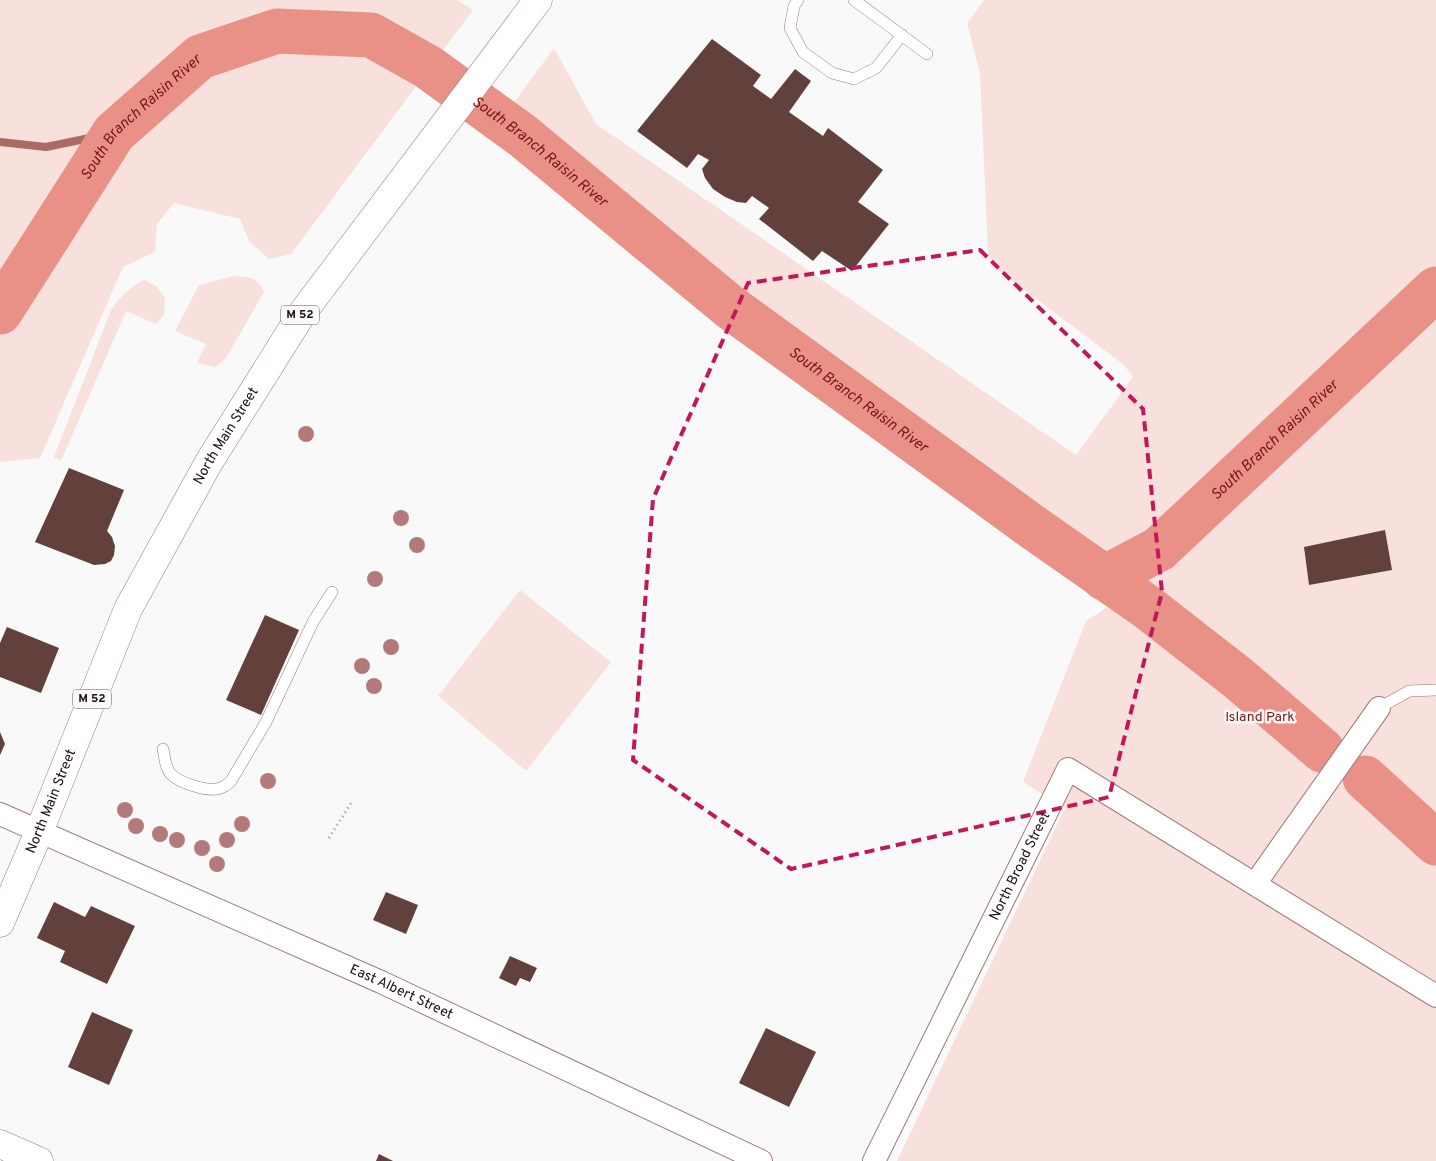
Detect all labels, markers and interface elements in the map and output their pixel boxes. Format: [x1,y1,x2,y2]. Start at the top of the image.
water label: South Branch Raisin River [77,50,206,184]
water label: South Branch Raisin River [468,92,612,212]
road number: M 52 [281,306,319,324]
water label: South Branch Raisin River [785,343,933,458]
water label: South Branch Raisin River [1207,375,1343,505]
street label: North Main Street [190,384,262,488]
road number: M 52 [73,690,111,709]
park label: Island Park [1225,709,1295,726]
street label: North Main Street [22,747,80,856]
street label: North Broad Street [986,809,1054,923]
street label: East Albert Street [347,961,456,1023]

